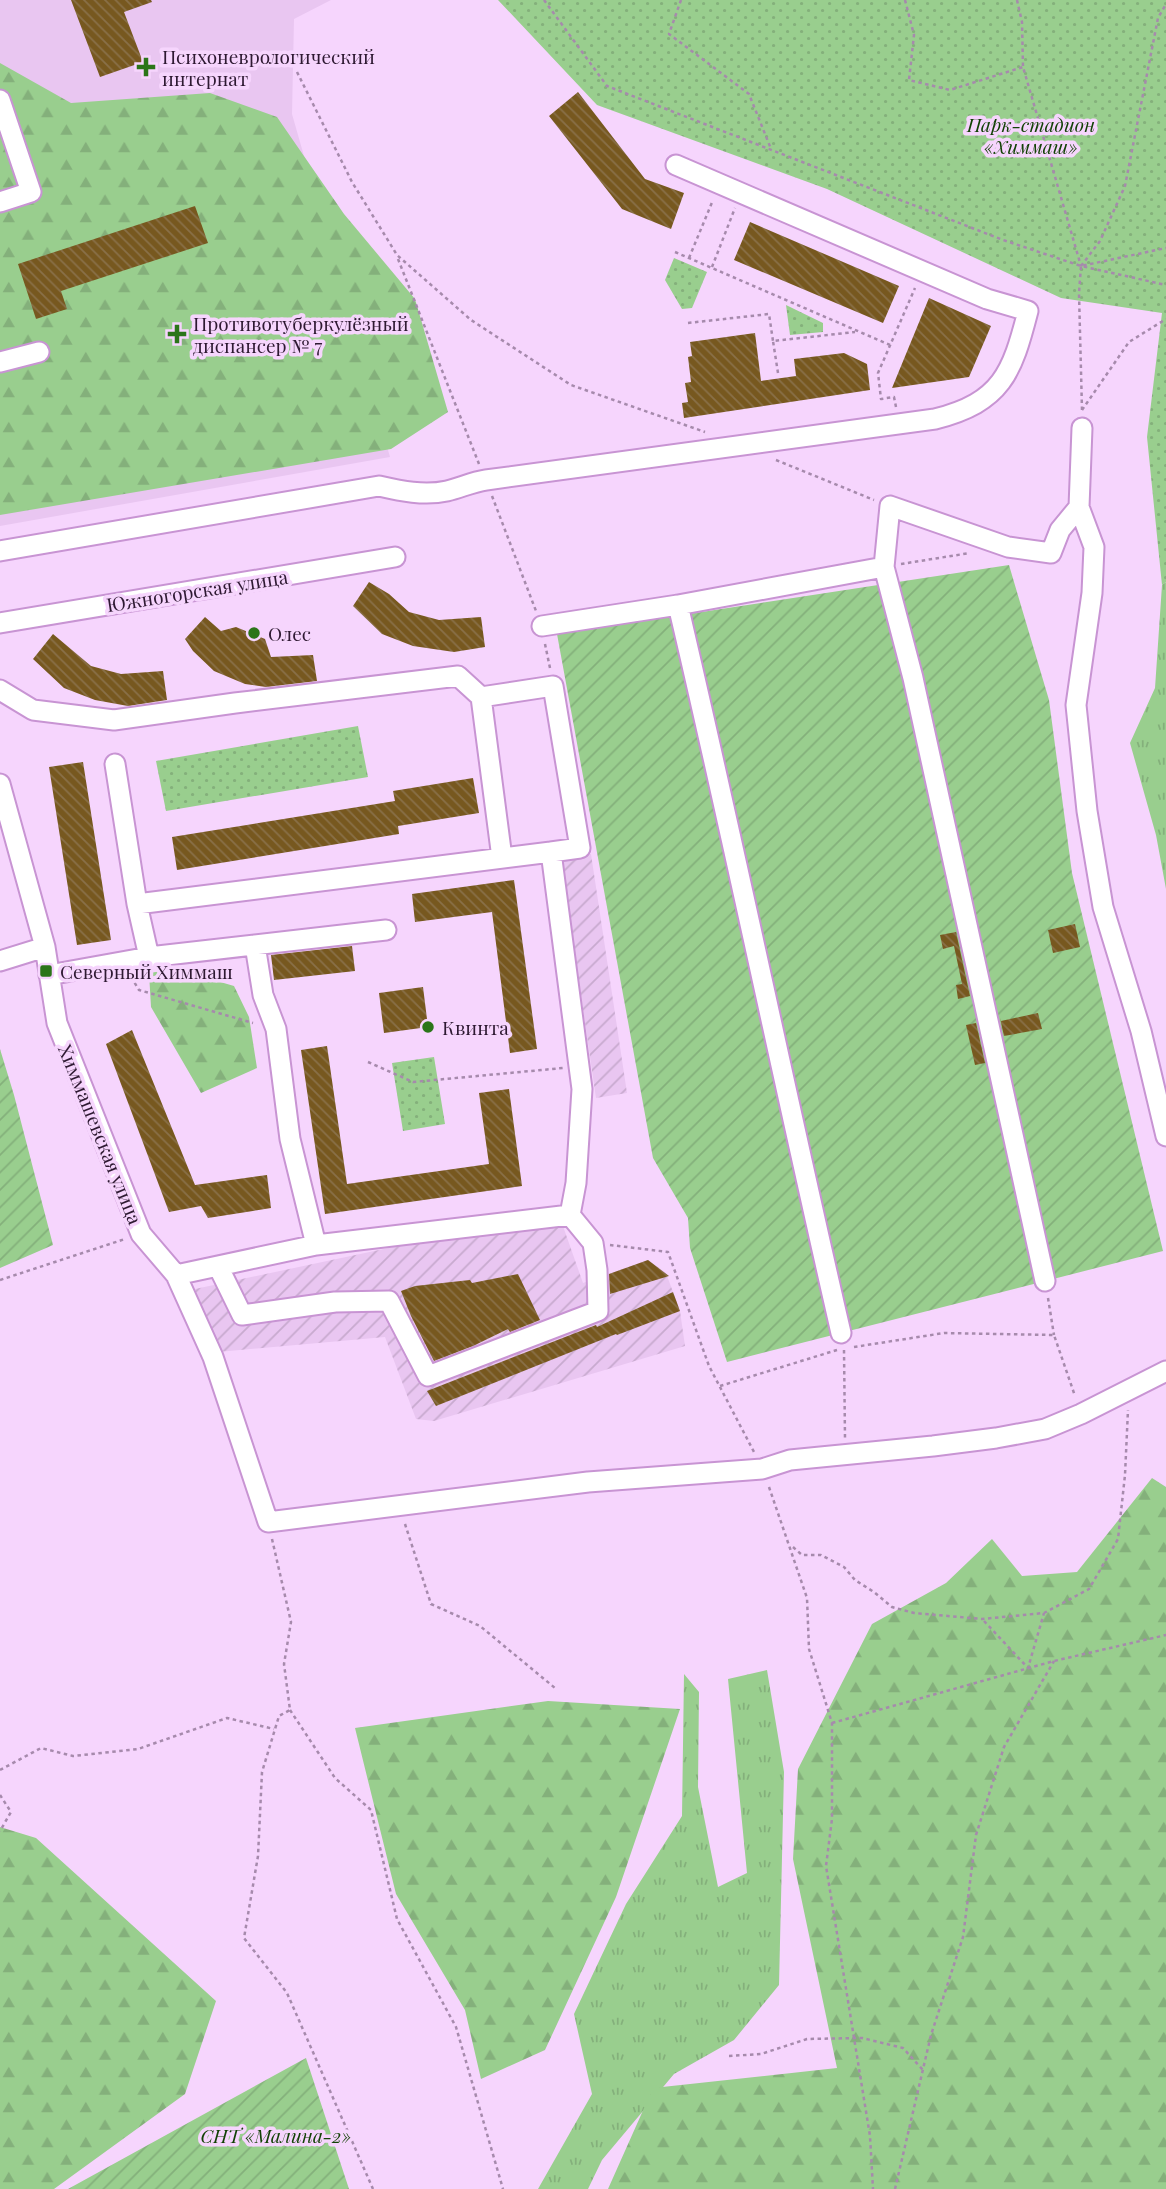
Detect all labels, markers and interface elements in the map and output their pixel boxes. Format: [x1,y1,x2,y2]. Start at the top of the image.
place label: Психоневрологический интернат [162,43,375,91]
marker: Психоневрологический интернат [136,57,156,77]
park label: Парк-стадион «Химмаш» [966,111,1095,159]
place label: Противотуберкулёзный диспансер № 7 [193,310,409,358]
marker: Противотуберкулёзный диспансер № 7 [167,324,187,344]
street label: Южногорская улица [104,563,290,617]
place label: Олес [268,620,311,646]
marker: Олес [246,625,262,641]
place label: Северный Химмаш [60,958,233,984]
marker: Северный Химмаш [38,963,54,979]
place label: Квинта [442,1014,509,1040]
marker: Квинта [420,1019,436,1035]
street label: Химмашевская улица [53,1040,149,1228]
park label: СНТ «Малина-2» [201,2122,351,2148]

